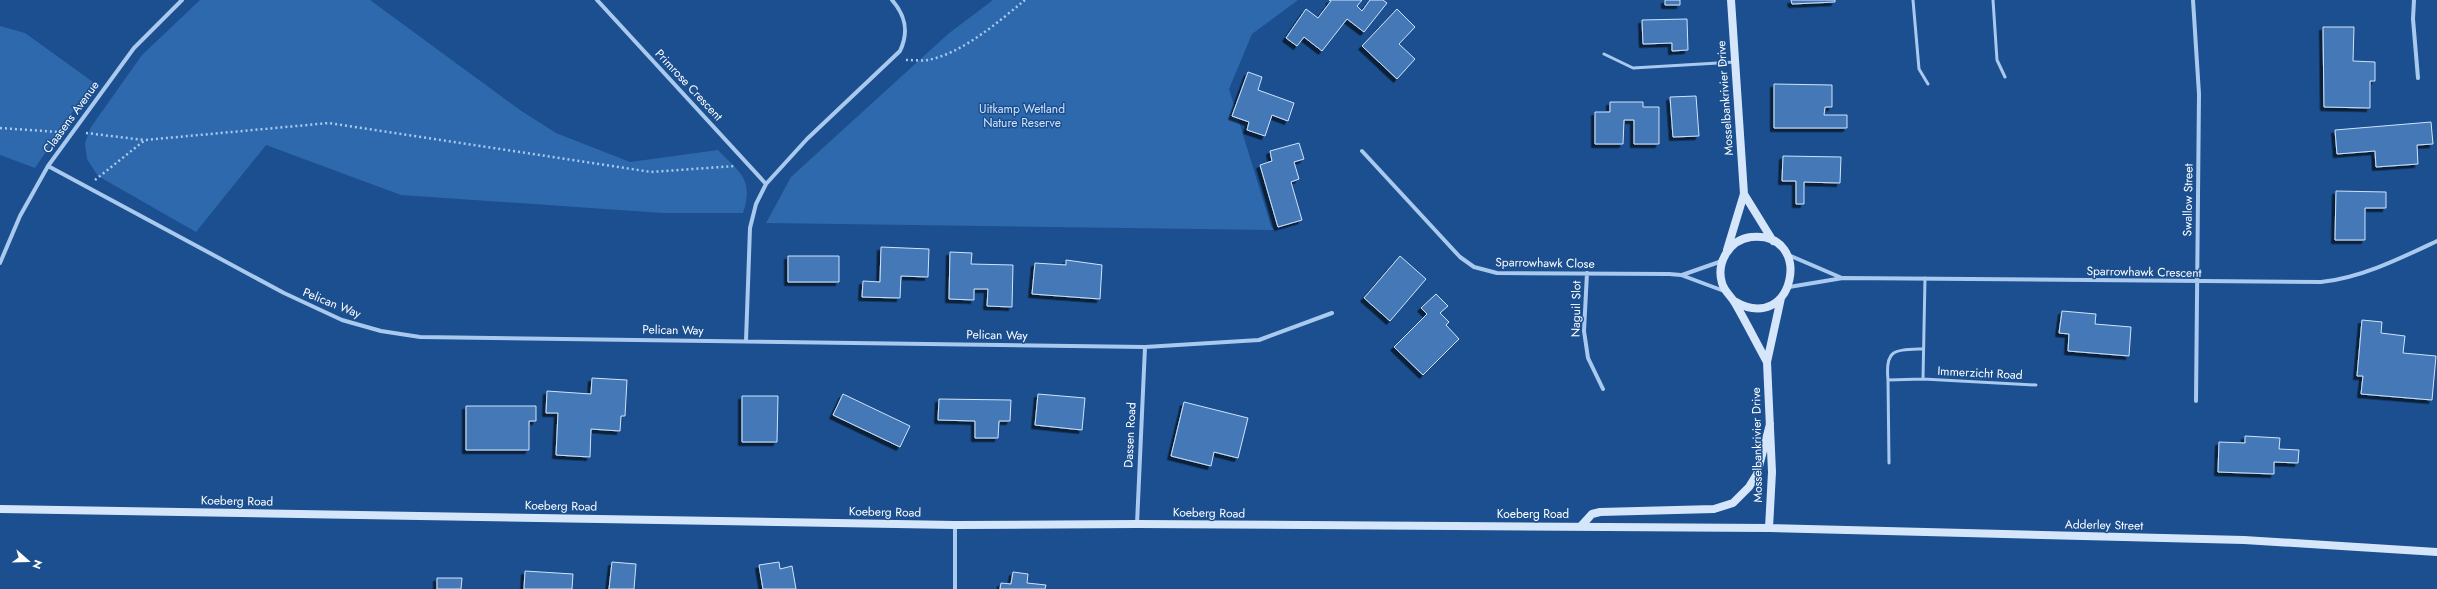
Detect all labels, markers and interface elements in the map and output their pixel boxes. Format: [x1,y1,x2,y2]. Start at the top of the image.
street label: Mosselbankrivier Drive [1712,40,1738,156]
street label: Primrose Crescent [651,45,727,125]
street label: Claasens Avenue [39,77,103,157]
park label: Uitkamp Wetland Nature Reserve [979,100,1065,132]
street label: Swallow Street [2178,163,2198,237]
street label: Sparrowhawk Close [1495,253,1595,273]
street label: Sparrowhawk Crescent [2086,262,2202,282]
street label: Naguil Slot [1567,281,1585,337]
street label: Pelican Way [300,283,364,323]
street label: Pelican Way [642,320,705,340]
street label: Pelican Way [966,325,1029,345]
street label: Immerzicht Road [1937,362,2023,384]
street label: Mosselbankrivier Drive [1747,387,1767,503]
street label: Dassen Road [1119,402,1141,468]
street label: Koeberg Road [201,491,273,511]
street label: Koeberg Road [525,496,597,516]
street label: Koeberg Road [849,502,921,522]
street label: Koeberg Road [1173,503,1245,523]
street label: Koeberg Road [1497,505,1569,523]
street label: Adderley Street [2065,515,2143,535]
north arrow [8,541,48,581]
text: N [28,558,46,571]

